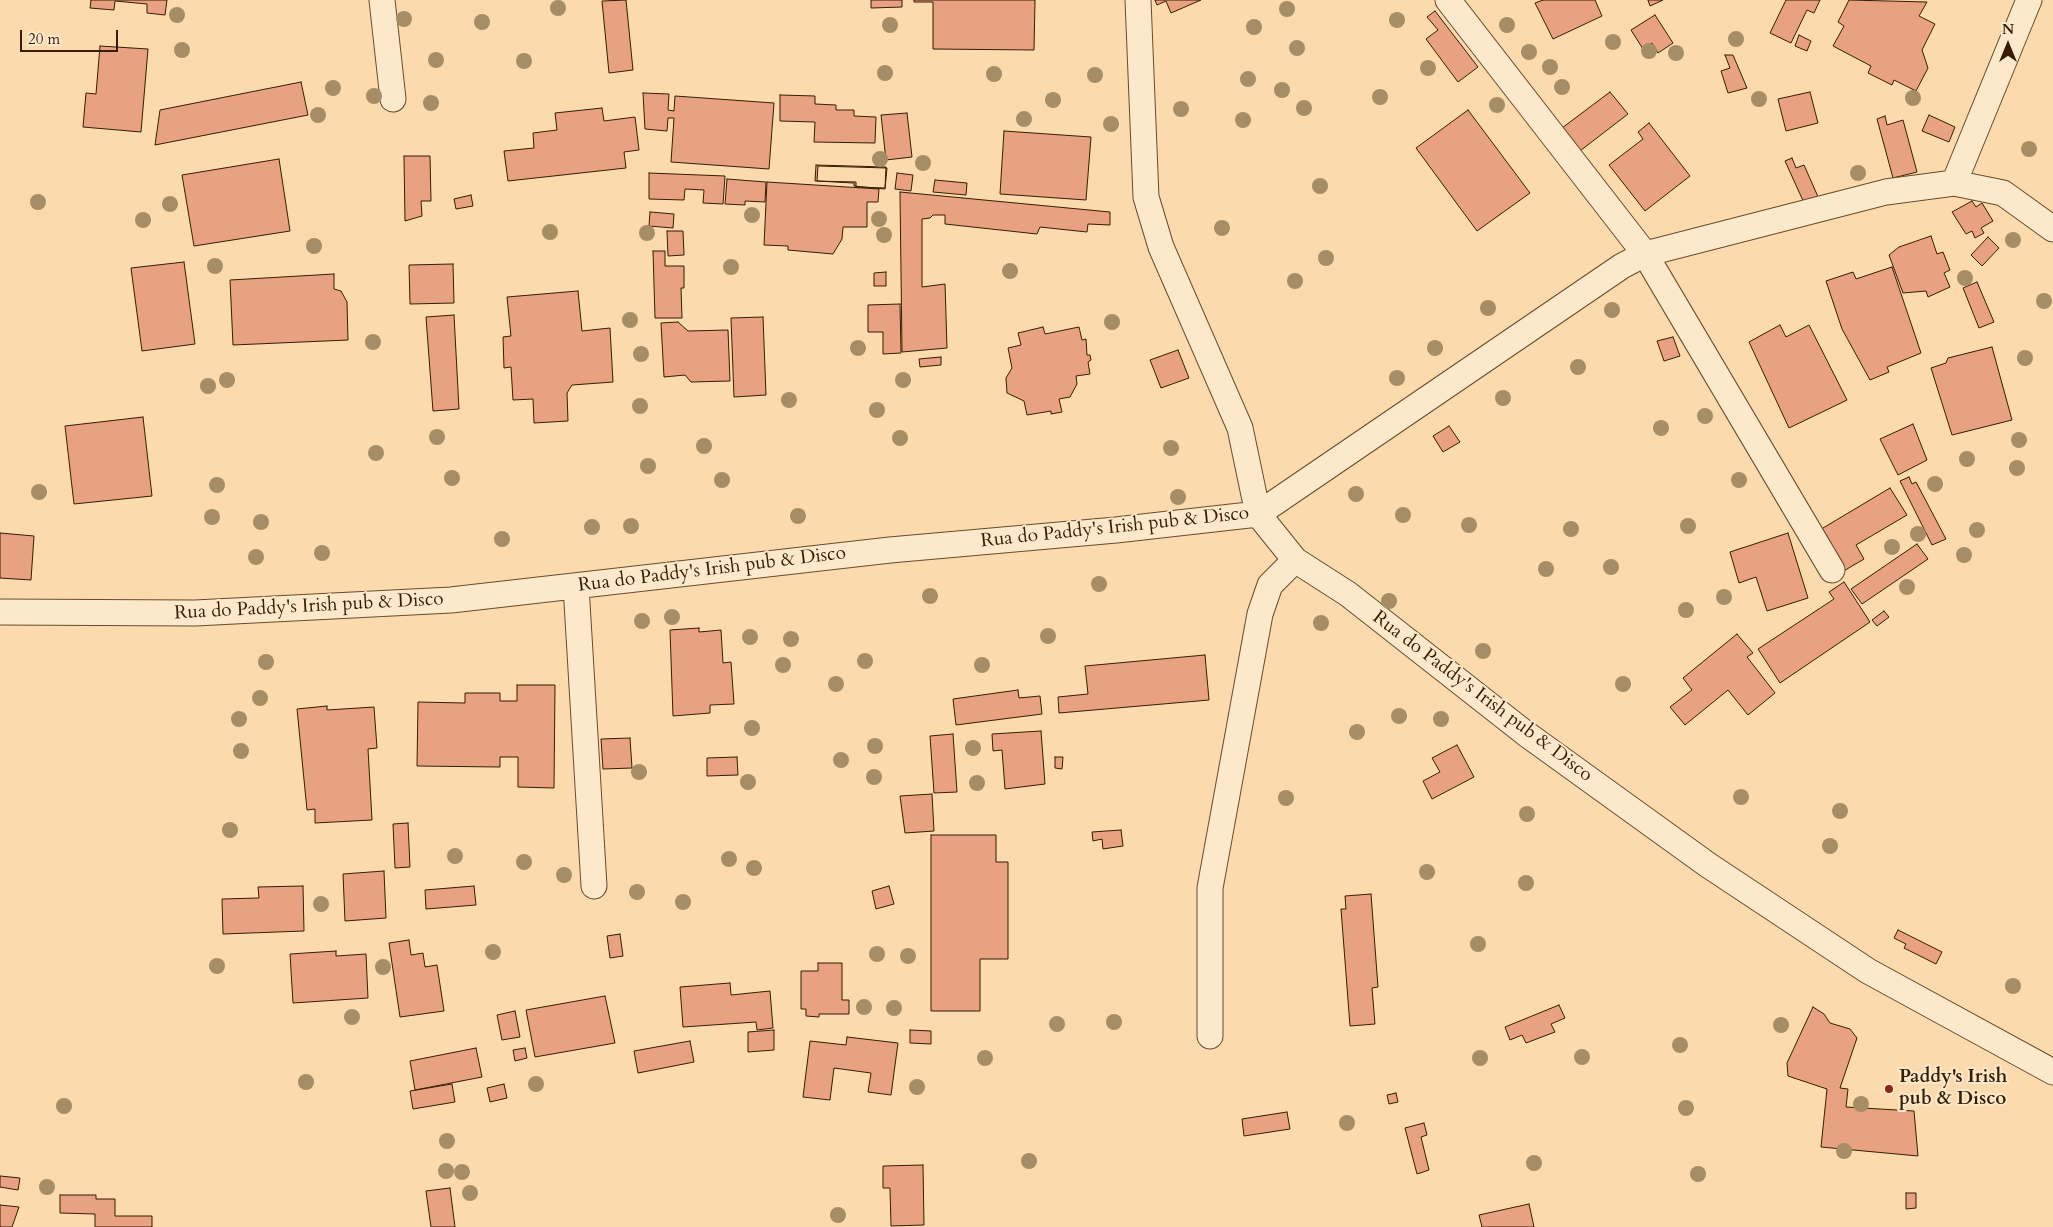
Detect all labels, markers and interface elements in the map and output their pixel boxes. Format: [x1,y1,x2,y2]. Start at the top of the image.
scale bar [22,20,120,52]
north arrow [1983,20,2033,70]
text: N [2002,20,2014,39]
text: 20 m [28,29,60,49]
street label: Rua do Paddy's Irish pub & Disco [980,503,1250,553]
street label: Rua do Paddy's Irish pub & Disco [577,542,847,598]
street label: Rua do Paddy's Irish pub & Disco [174,589,444,625]
street label: Rua do Paddy's Irish pub & Disco [1367,607,1597,787]
place label: Paddy's Irish pub & Disco [1899,1067,2007,1111]
marker: Paddy's Irish pub & Disco [1883,1083,1895,1095]

